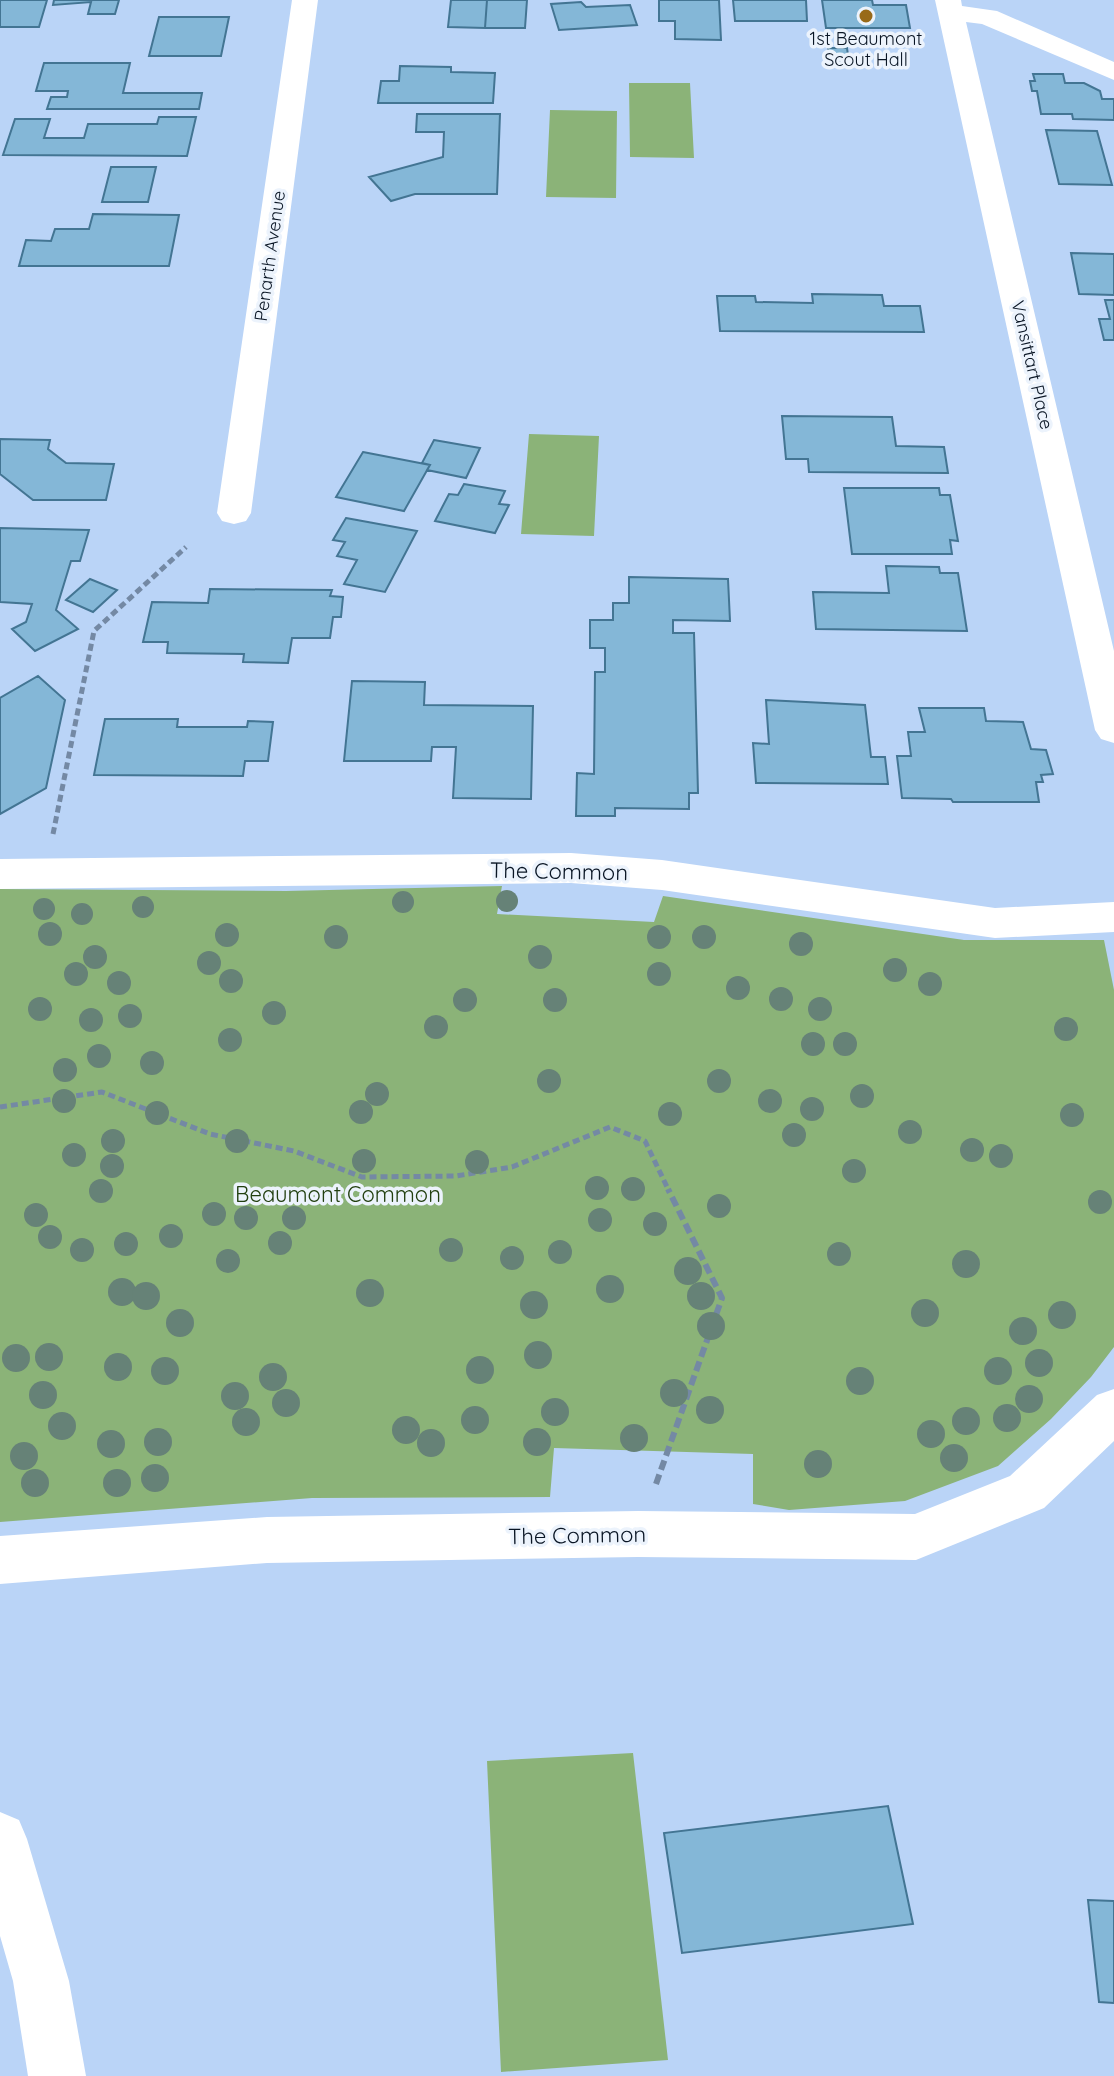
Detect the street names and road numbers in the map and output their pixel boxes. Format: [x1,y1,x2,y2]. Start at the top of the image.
street label: Penarth Avenue [249,189,290,323]
street label: Vansittart Place [1006,298,1059,432]
street label: The Common [490,856,628,886]
street label: The Common [508,1520,646,1550]

